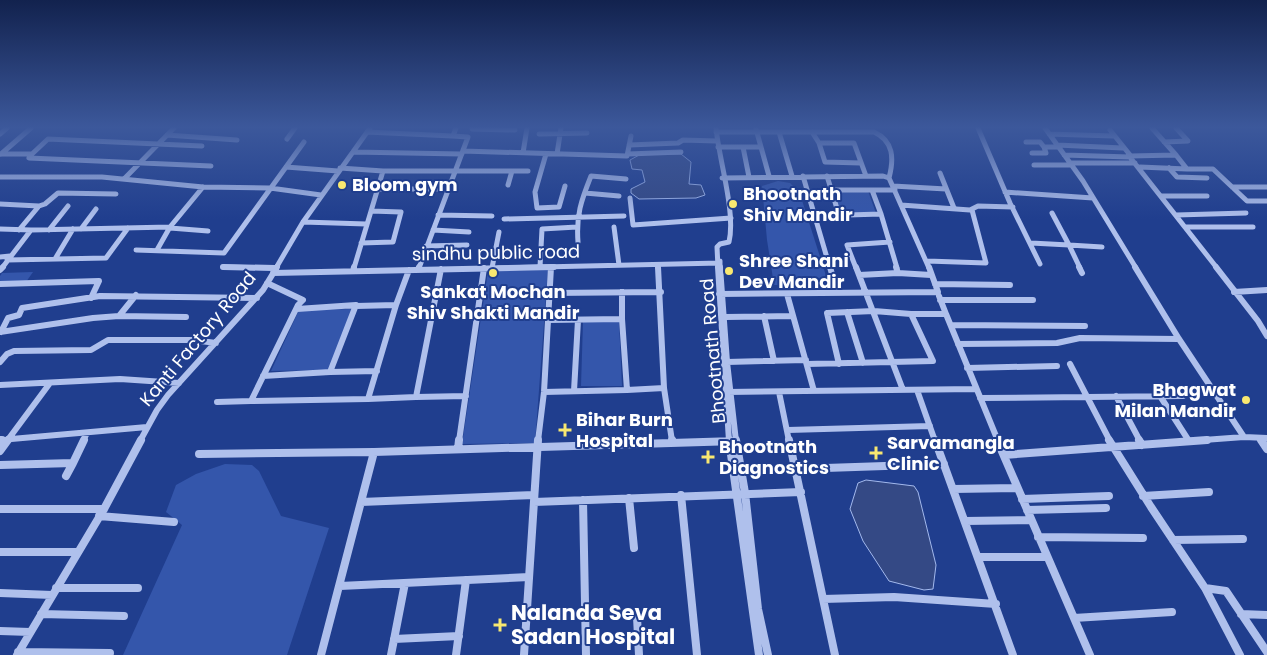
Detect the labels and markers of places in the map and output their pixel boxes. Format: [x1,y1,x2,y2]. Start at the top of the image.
place label: Bloom gym [352,172,458,197]
marker: Bloom gym [336,179,348,191]
place label: Bhootnath Shiv Mandir [743,181,853,227]
marker: Bhootnath Shiv Mandir [727,198,739,210]
place label: Shree Shani Dev Mandir [739,248,849,294]
marker: Shree Shani Dev Mandir [723,265,735,277]
marker: Sankat Mochan Shiv Shakti Mandir [487,267,499,279]
place label: Sankat Mochan Shiv Shakti Mandir [407,279,580,325]
place label: Bhagwat Milan Mandir [1115,377,1236,423]
marker: Bhagwat Milan Mandir [1240,394,1252,406]
place label: Bihar Burn Hospital [576,407,673,453]
marker: Bihar Burn Hospital [558,423,572,437]
place label: Sarvamangla Clinic [887,430,1015,476]
place label: Bhootnath Diagnostics [719,434,829,480]
marker: Sarvamangla Clinic [869,446,883,460]
marker: Bhootnath Diagnostics [701,450,715,464]
place label: Nalanda Seva Sadan Hospital [511,598,675,651]
marker: Nalanda Seva Sadan Hospital [493,618,507,632]

